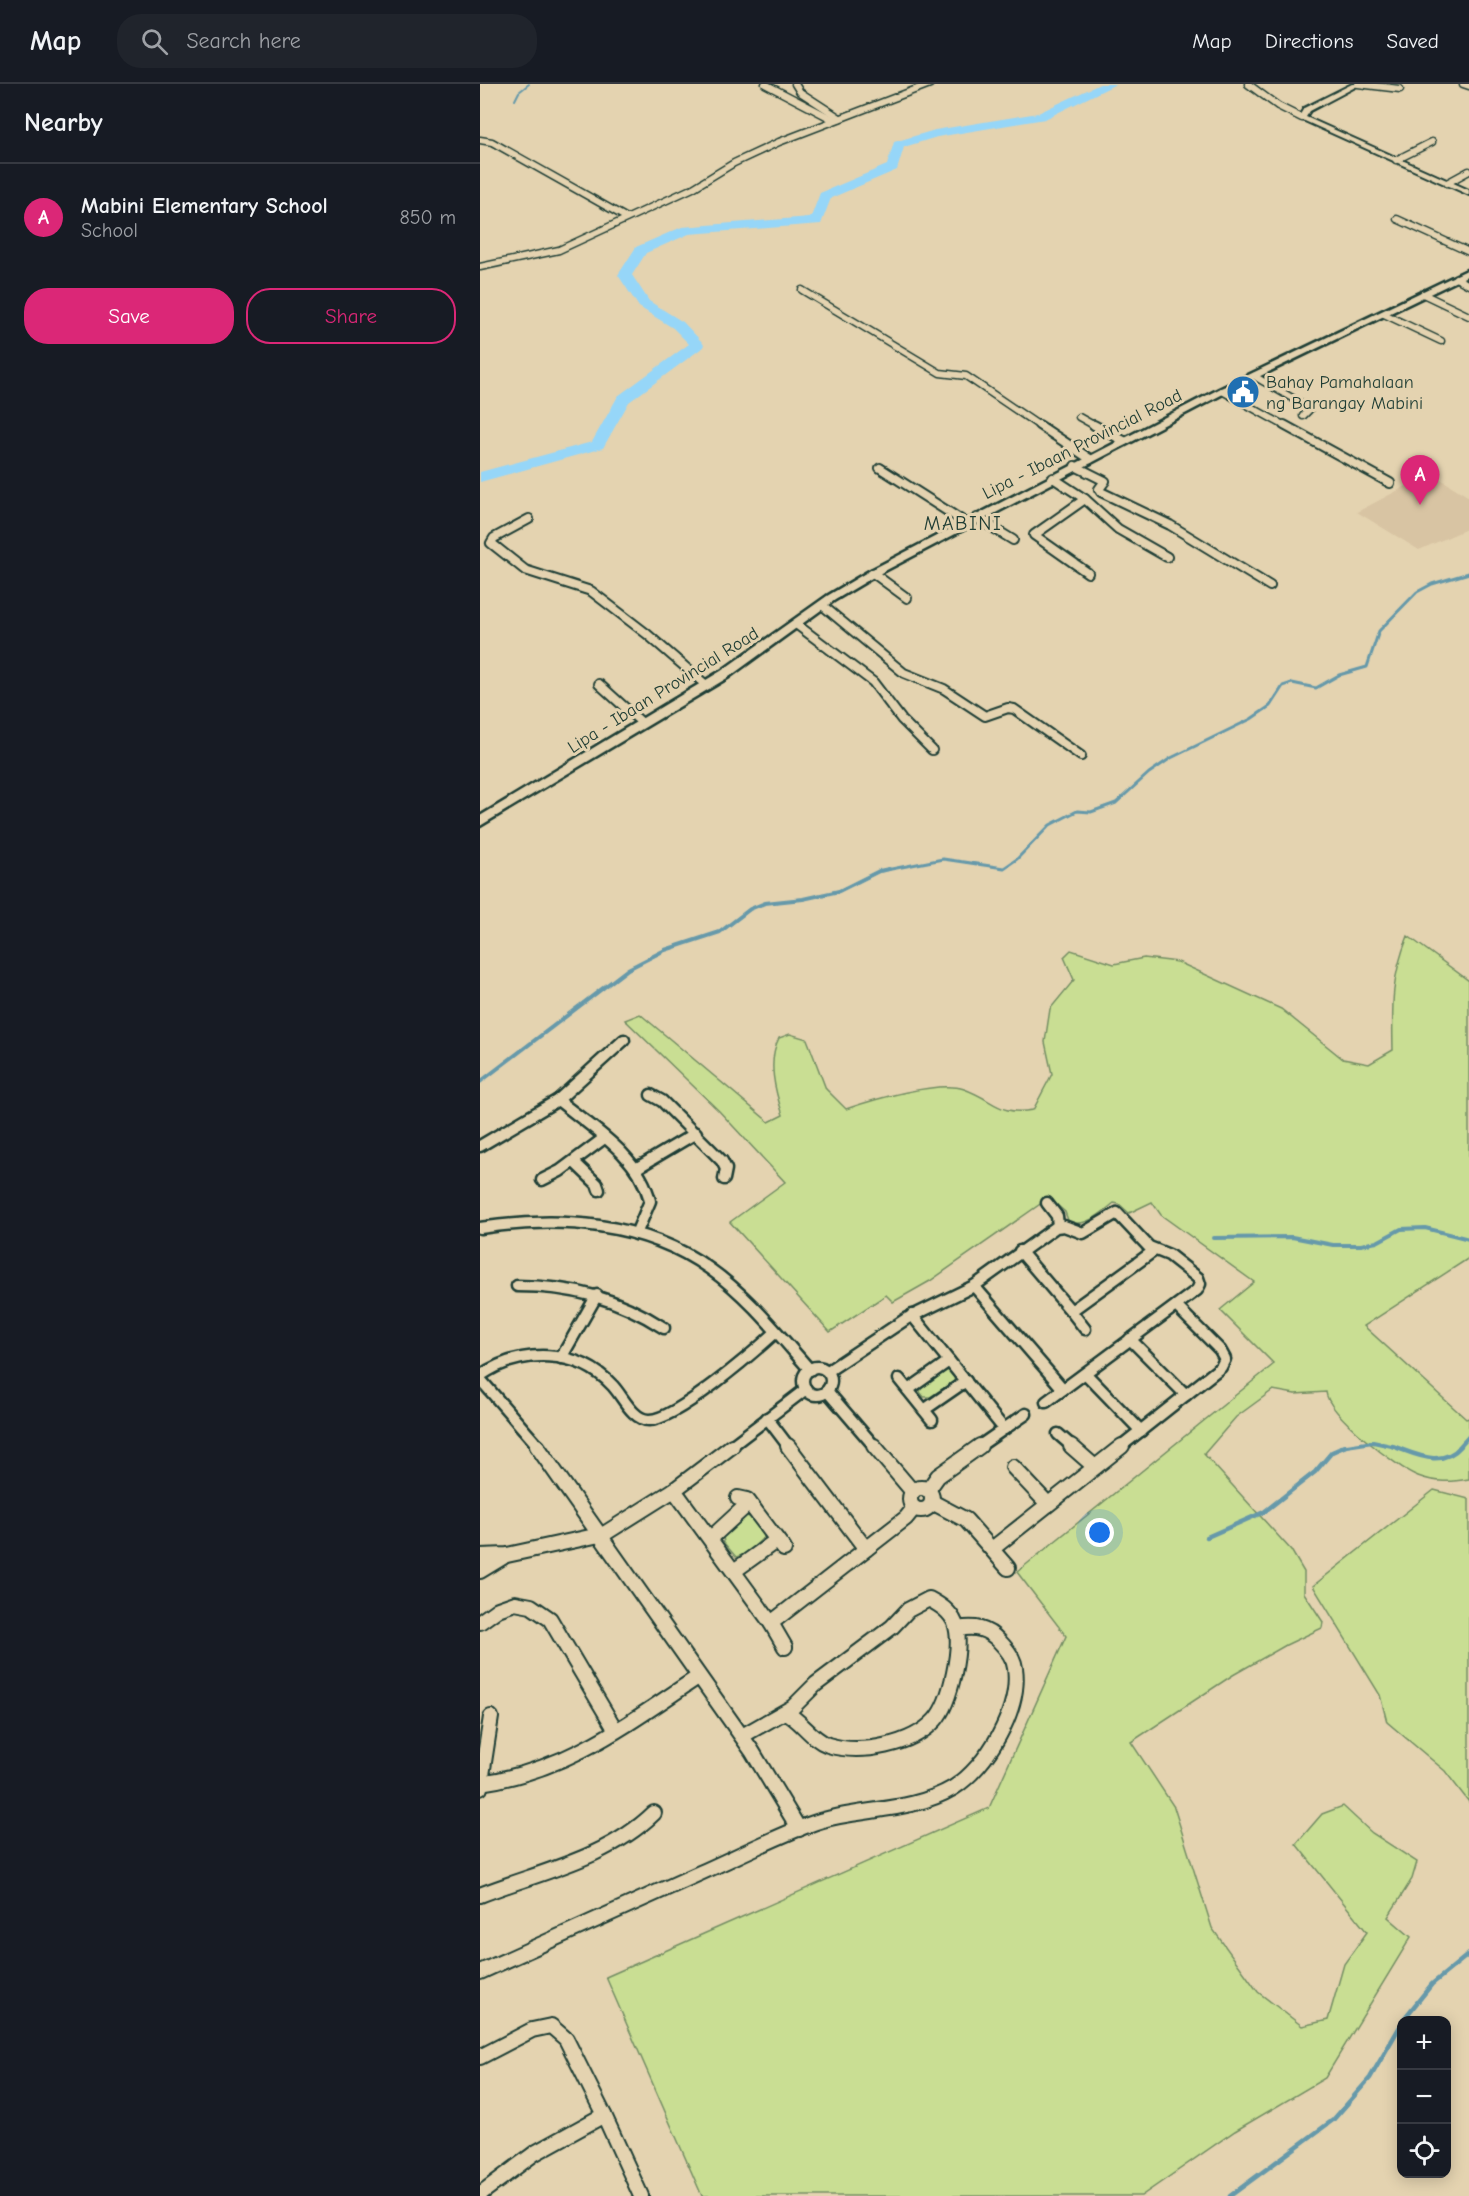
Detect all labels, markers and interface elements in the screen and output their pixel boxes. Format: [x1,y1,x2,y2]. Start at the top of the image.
search box [117,14,537,68]
text: Map [30,25,81,57]
icon: search [138,25,171,58]
text: Search here [186,28,301,54]
text: Map [1192,29,1232,53]
text: Directions [1265,29,1354,53]
text: Saved [1387,29,1439,53]
text: Nearby [24,108,103,138]
text: Mabini Elementary School [81,193,328,219]
text: A [38,206,49,229]
text: 850 m [399,206,456,229]
text: School [81,219,138,242]
button: Save [24,288,234,344]
button: Share [246,288,456,344]
place label: Bahay Pamahalaan ng Barangay Mabini [1266,372,1423,414]
public building icon: Bahay Pamahalaan ng Barangay Mabini [1225,374,1261,410]
street label: Lipa - Ibaan Provincial Road [979,385,1185,504]
pin: A [1400,456,1440,505]
district label: MABINI [924,512,1002,535]
street label: Lipa - Ibaan Provincial Road [564,623,763,758]
your location [1085,1518,1114,1547]
map controls [1397,2016,1451,2178]
button: + [1397,2016,1451,2070]
button: − [1397,2070,1451,2124]
button: locate [1397,2124,1451,2178]

